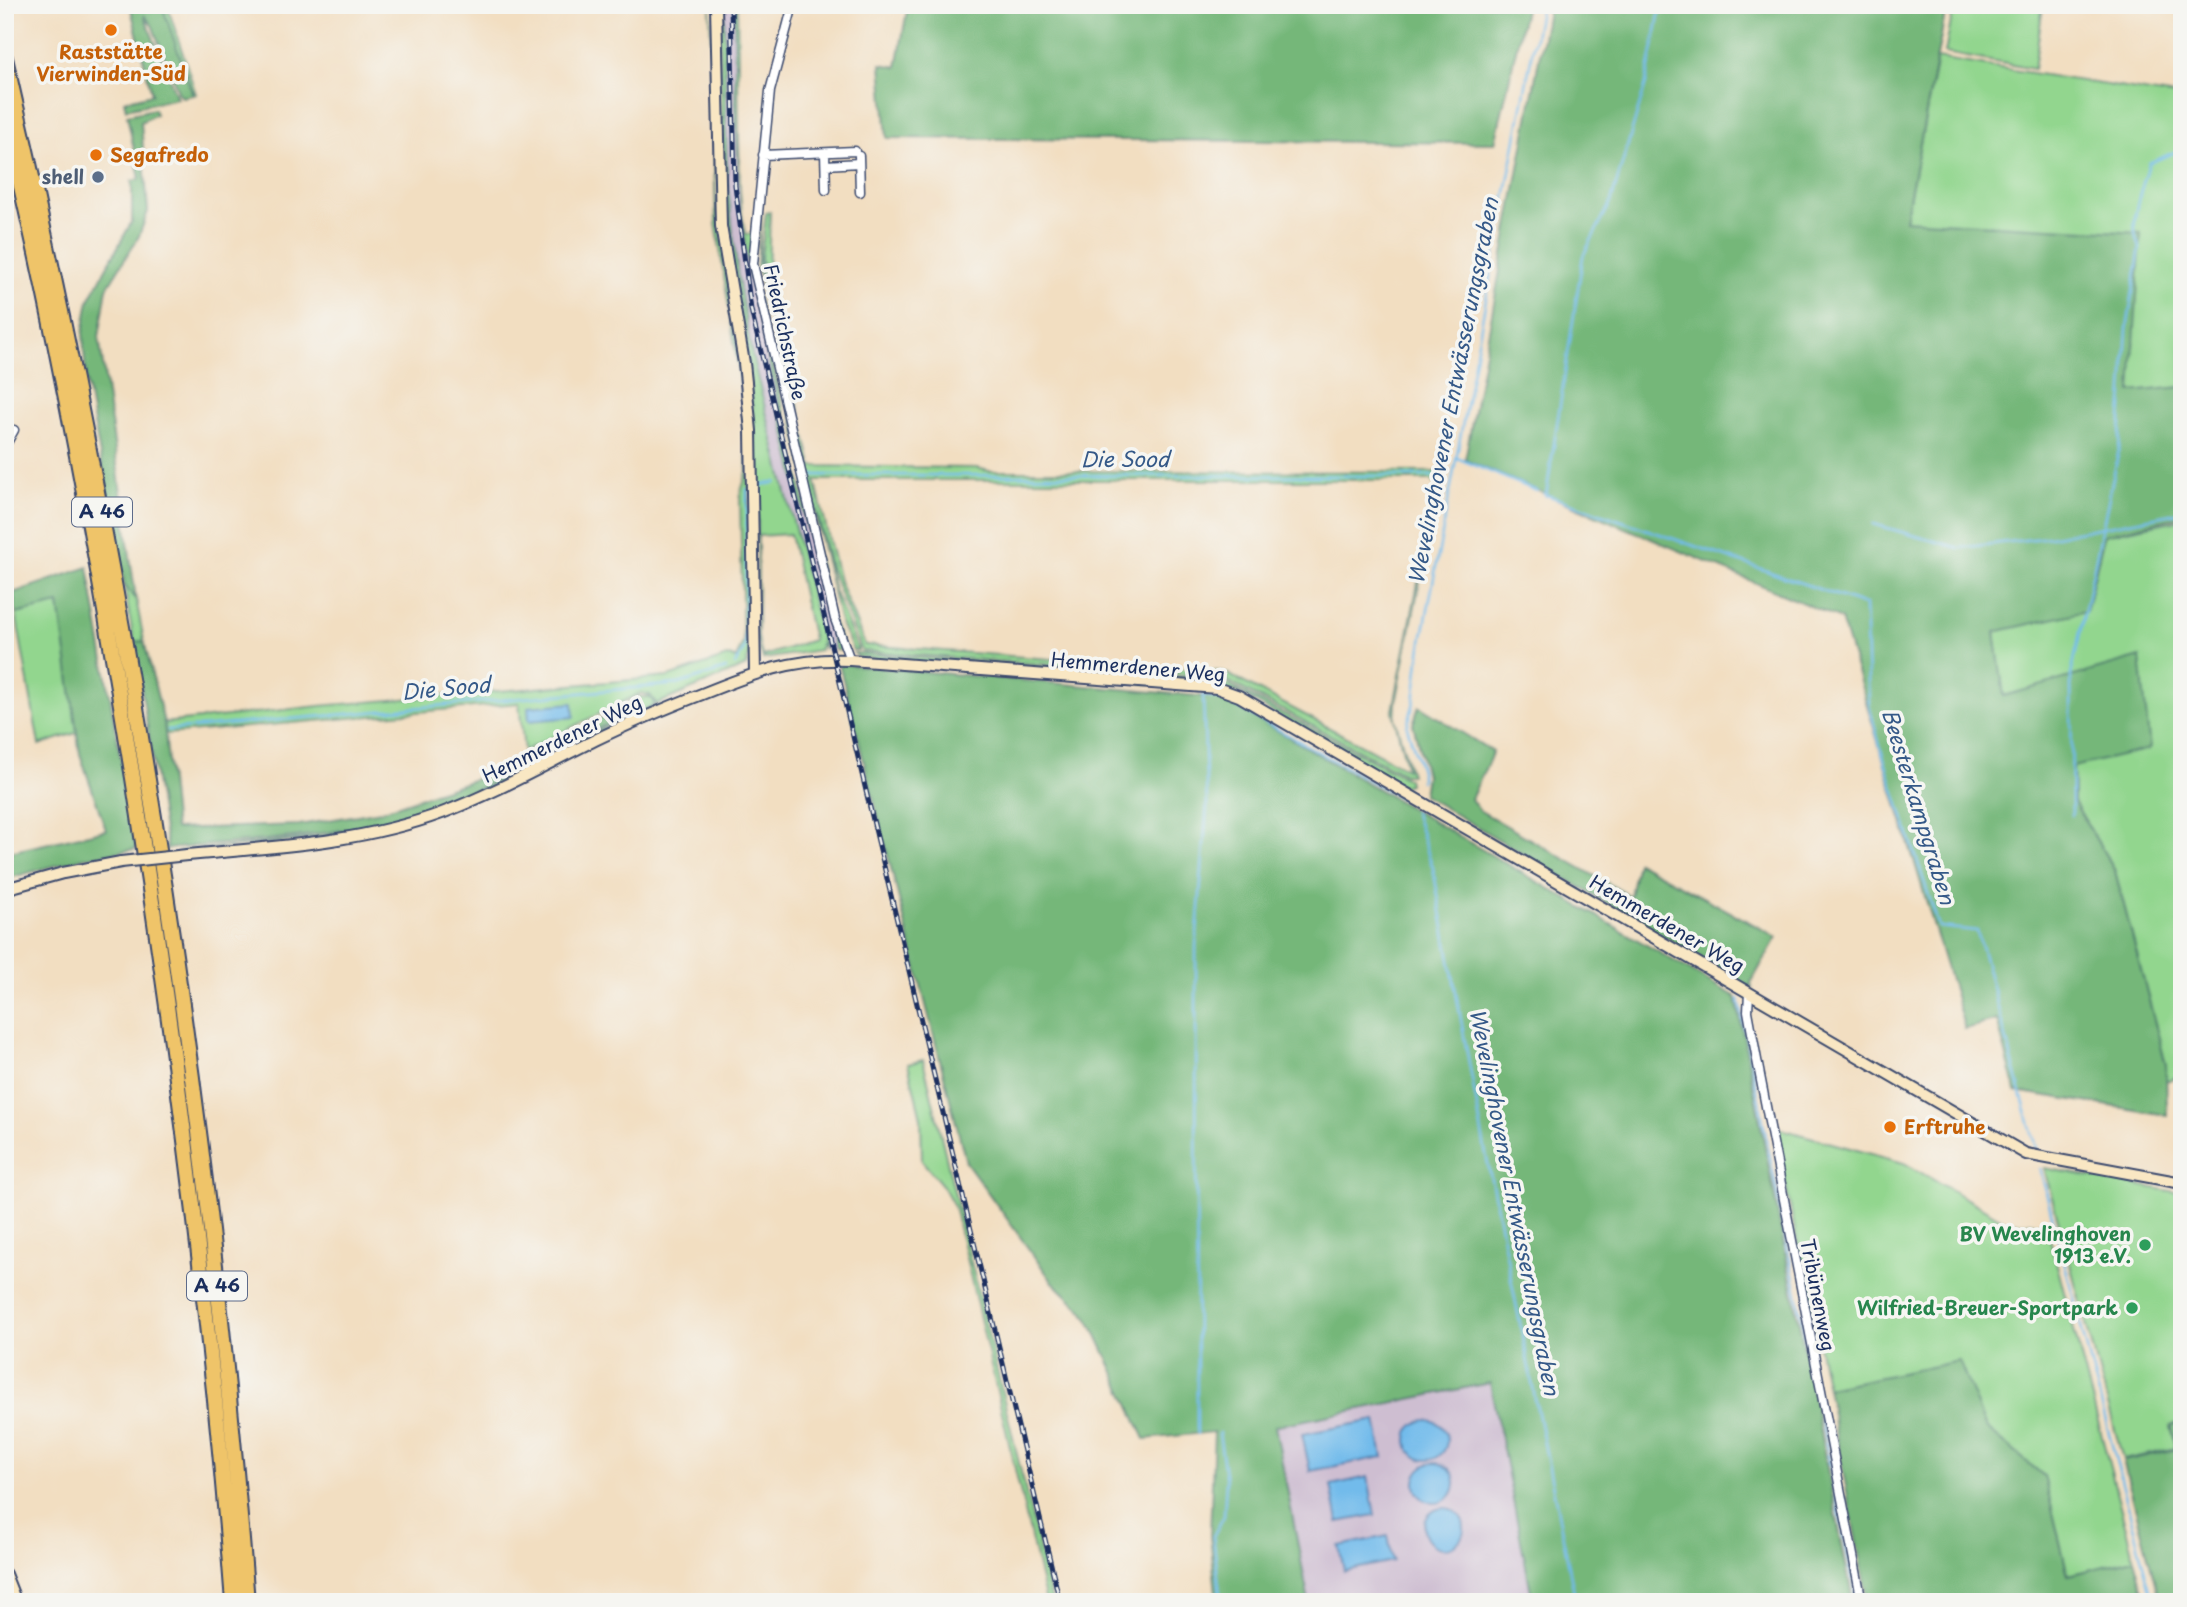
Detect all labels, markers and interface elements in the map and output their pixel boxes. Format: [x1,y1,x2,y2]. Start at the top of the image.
marker: Raststätte Vierwinden-Süd [103,22,119,38]
place label: Raststätte Vierwinden-Süd [36,37,186,87]
place label: Segafredo [110,140,209,168]
marker: Segafredo [88,147,104,163]
place label: shell [42,162,84,190]
marker: shell [90,169,106,185]
water label: Wevelinghovener Entwässerungsgraben [1399,194,1505,587]
street label: Friedrichstraße [758,261,814,402]
water label: Die Sood [1081,442,1173,474]
road number: A 46 [72,498,132,526]
street label: Hemmerdener Weg [1050,644,1226,688]
water label: Die Sood [401,667,495,707]
street label: Hemmerdener Weg [477,687,646,789]
water label: Beesterkampgraben [1875,705,1965,909]
street label: Hemmerdener Weg [1585,867,1750,979]
water label: Wevelinghovener Entwässerungsgraben [1463,1005,1569,1399]
place label: Erftruhe [1904,1112,1986,1140]
marker: Erftruhe [1882,1119,1898,1135]
place label: BV Wevelinghoven 1913 e.V. [1959,1219,2131,1269]
street label: Tribünenweg [1794,1236,1844,1354]
marker: BV Wevelinghoven 1913 e.V. [2137,1237,2153,1253]
road number: A 46 [187,1272,247,1301]
place label: Wilfried-Breuer-Sportpark [1857,1293,2118,1321]
marker: Wilfried-Breuer-Sportpark [2124,1300,2140,1316]

